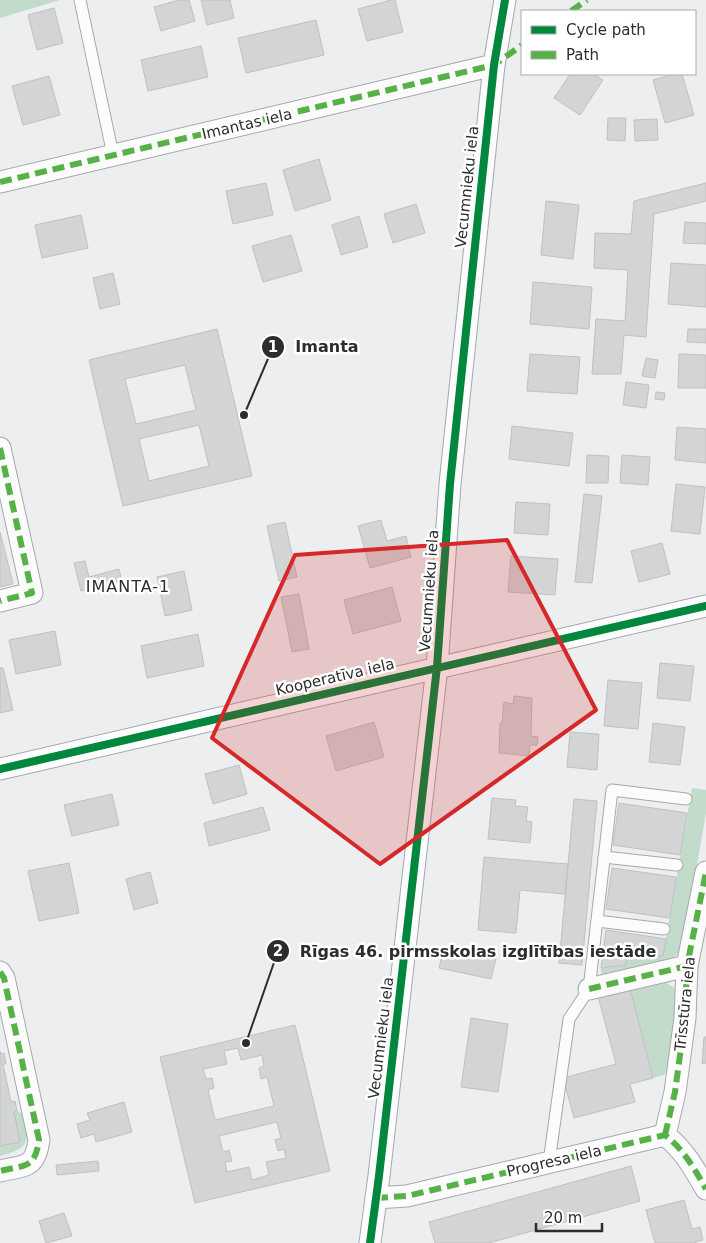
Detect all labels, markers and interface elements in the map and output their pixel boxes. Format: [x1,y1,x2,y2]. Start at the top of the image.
legend [521,10,696,75]
text: Cycle path [566,21,646,39]
text: Path [566,46,599,64]
street label: Imantas iela [200,105,294,143]
street label: Vecumnieku iela [452,125,482,249]
callout: Imanta [261,331,369,362]
text: Imanta [295,337,359,356]
text: 1 [268,338,278,356]
street label: Vecumnieku iela [416,529,442,653]
district label: IMANTA-1 [86,577,170,596]
street label: Kooperatīva iela [274,655,396,699]
callout: Rīgas 46. pirmsskolas izglītības iestāde [265,936,667,967]
text: 2 [273,942,283,960]
text: Rīgas 46. pirmsskolas izglītības iestāde [300,942,656,961]
street label: Trīsstūra iela [671,956,699,1053]
street label: Vecumnieku iela [365,976,397,1100]
street label: Progresa iela [505,1141,603,1181]
scale bar [536,1200,602,1232]
text: 20 m [544,1209,582,1227]

